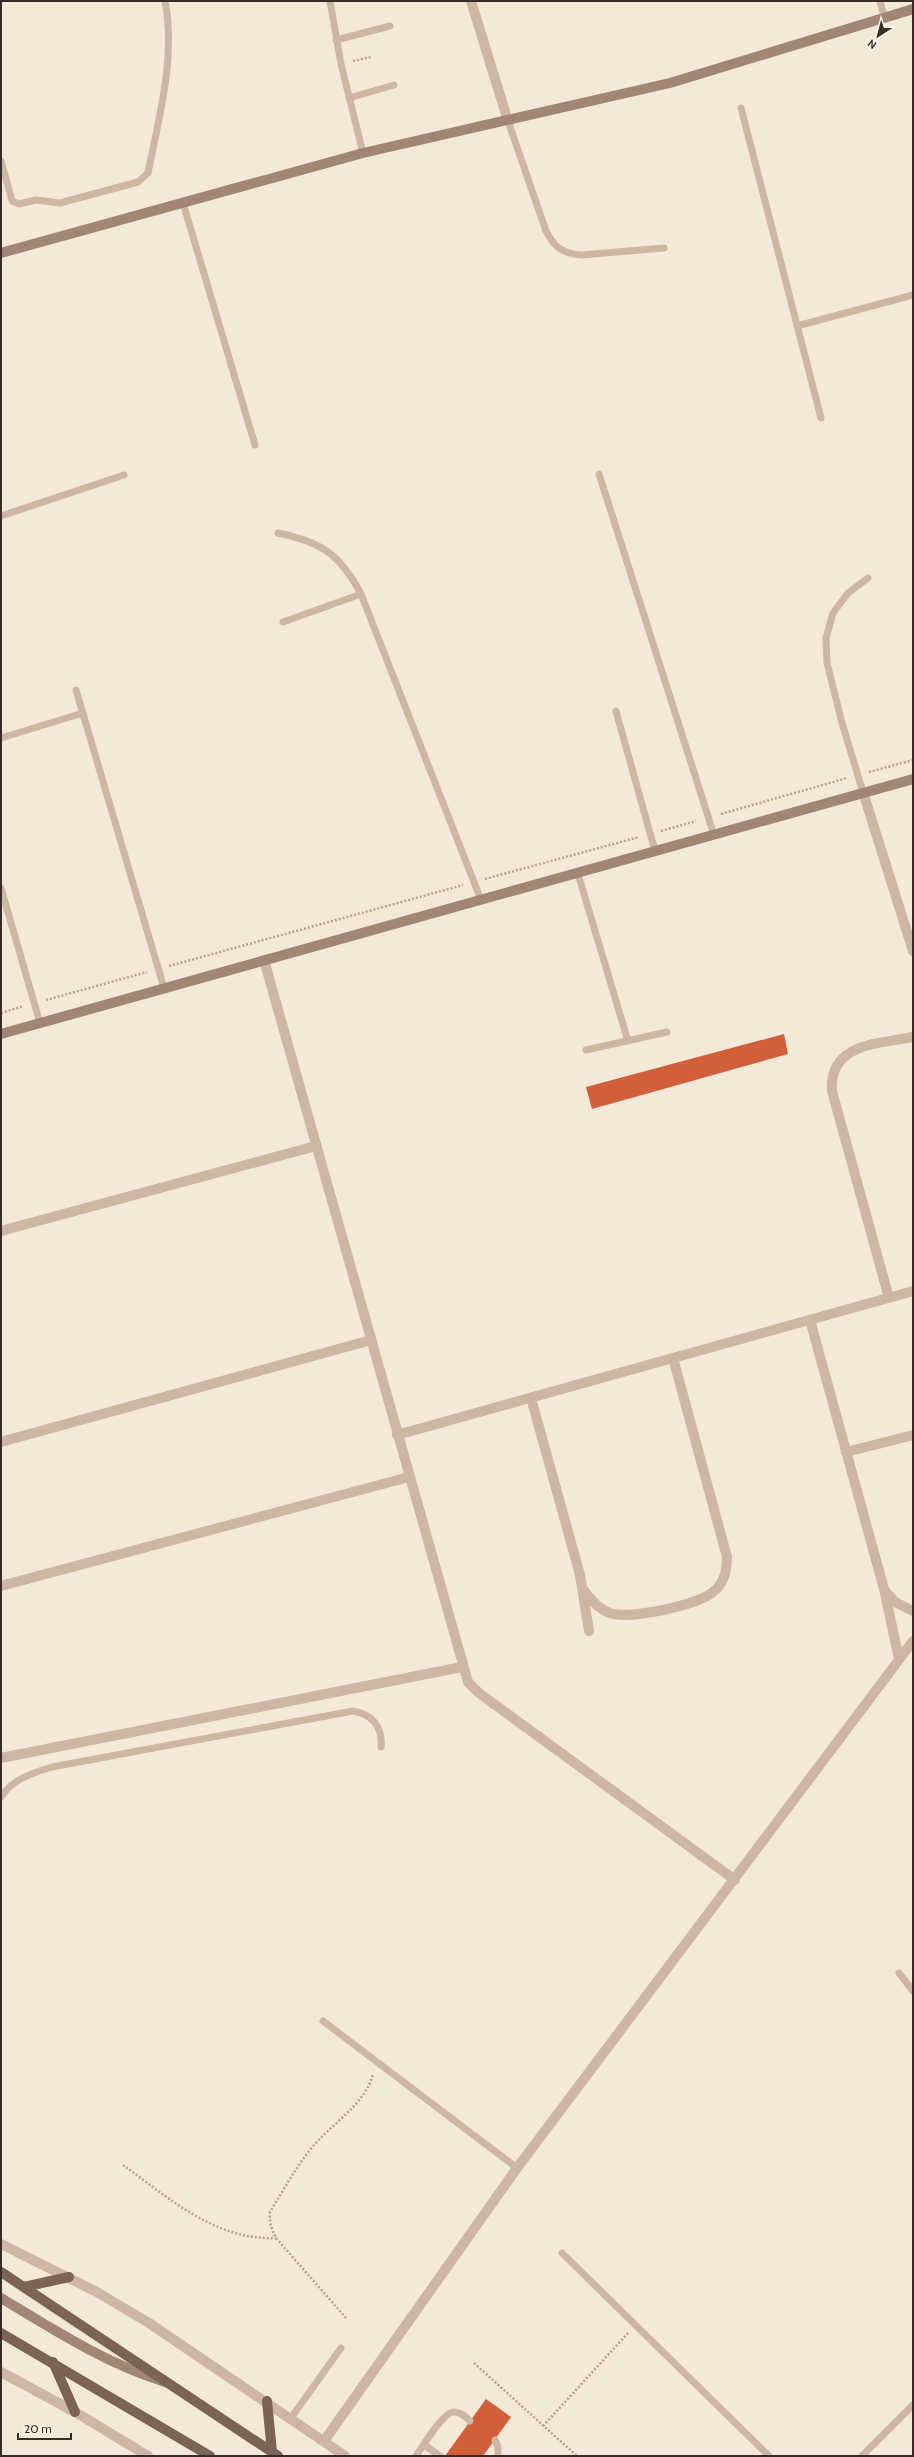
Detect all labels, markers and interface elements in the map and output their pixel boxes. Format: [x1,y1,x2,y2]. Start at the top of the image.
north arrow [858,16,898,56]
text: N [865,36,879,52]
scale bar [18,2415,71,2441]
text: 20 m [24,2421,52,2436]

